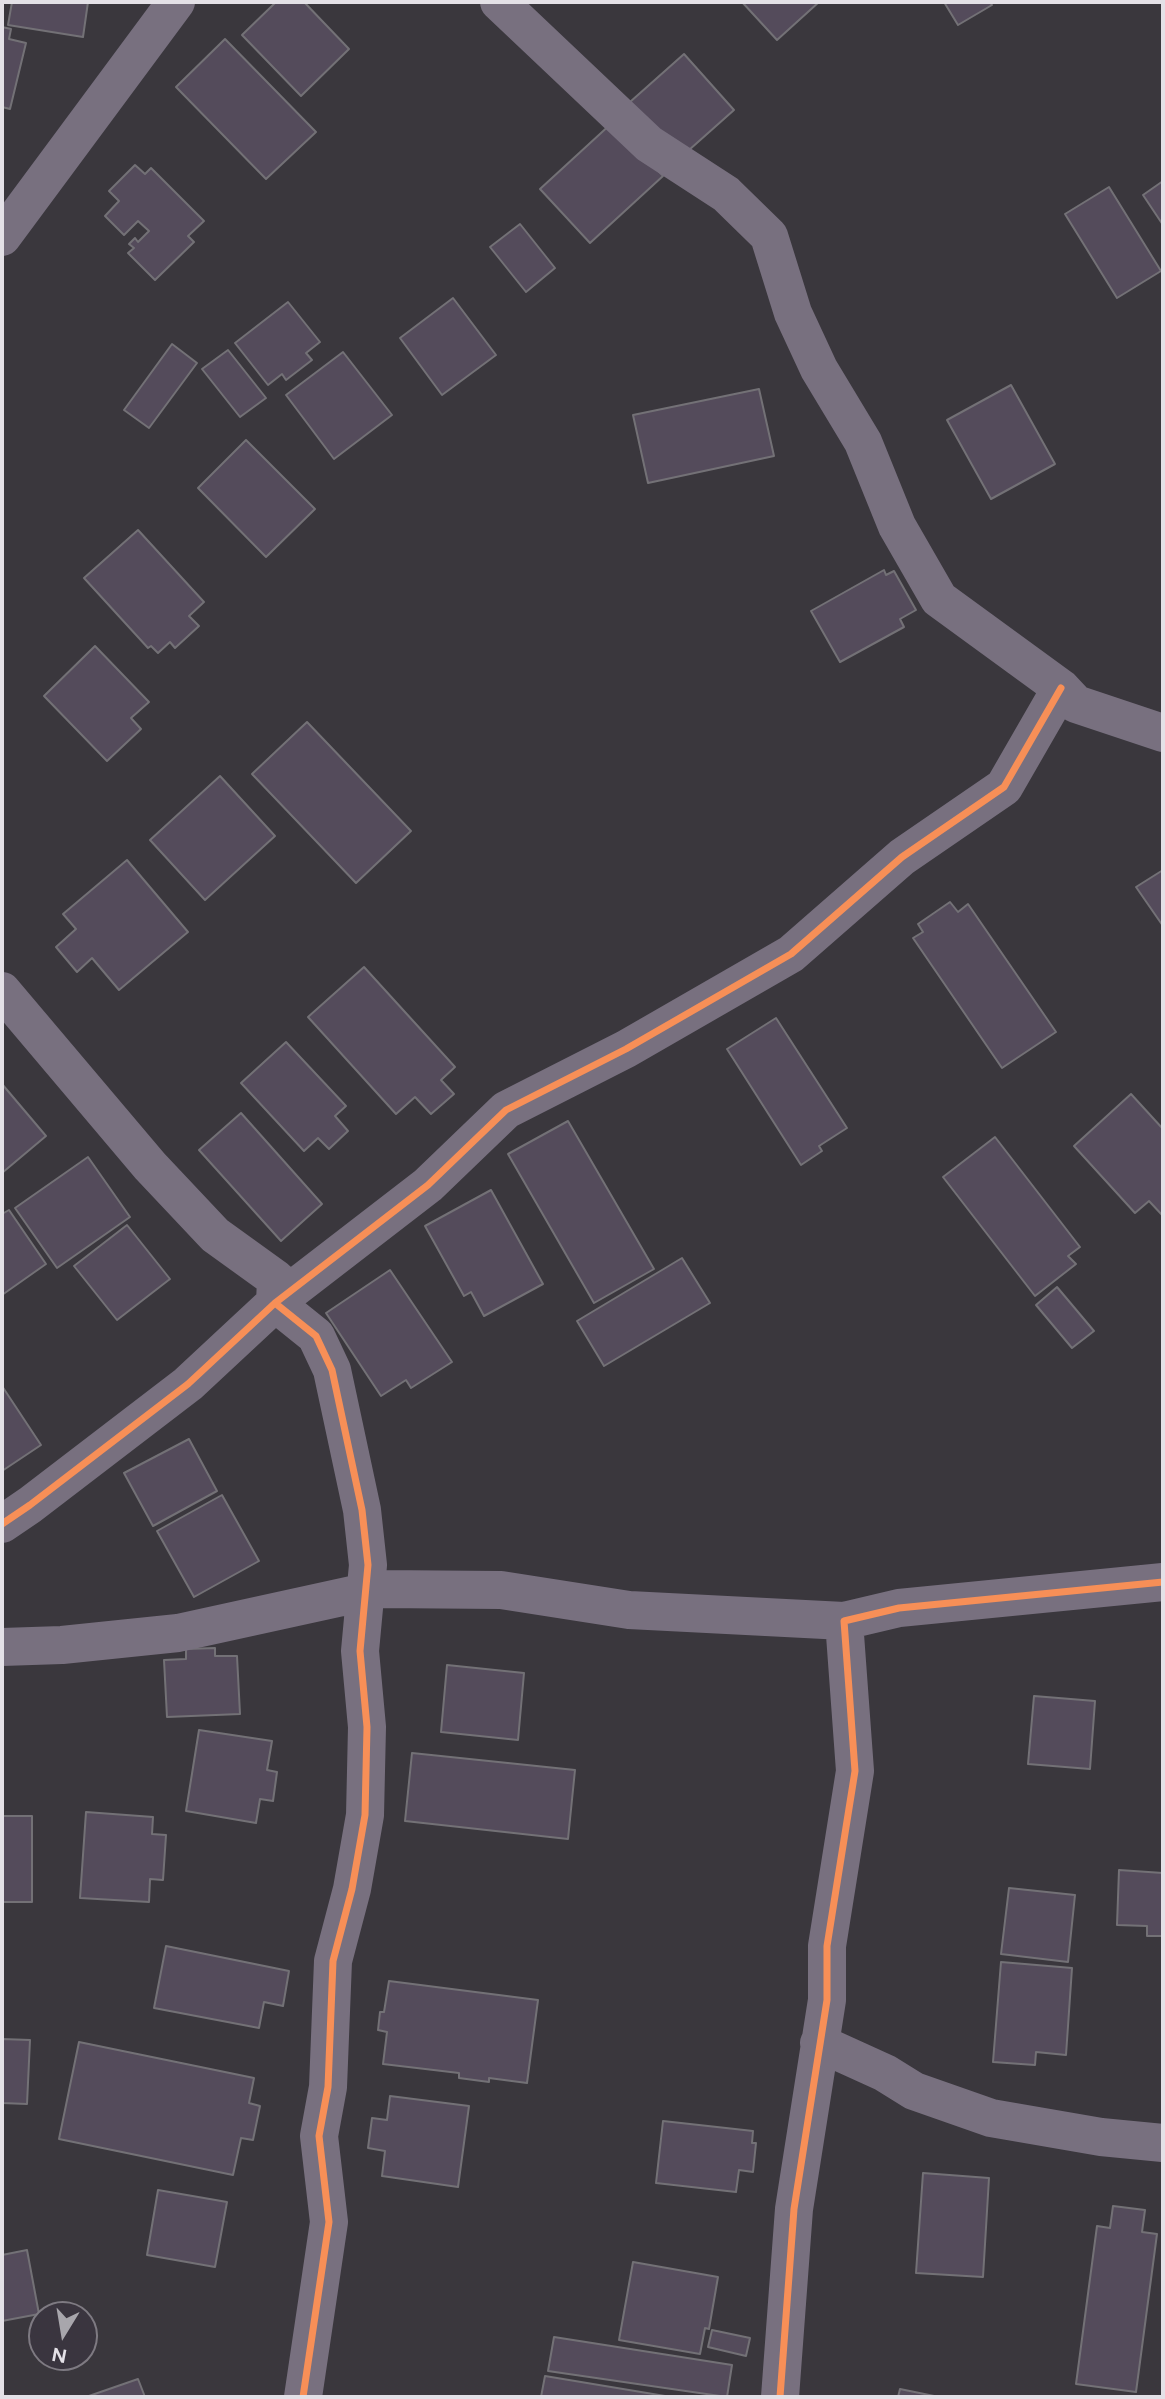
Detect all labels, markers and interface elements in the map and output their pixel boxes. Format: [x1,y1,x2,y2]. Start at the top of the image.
north arrow [28,2301,98,2371]
text: N [50,2342,69,2368]

